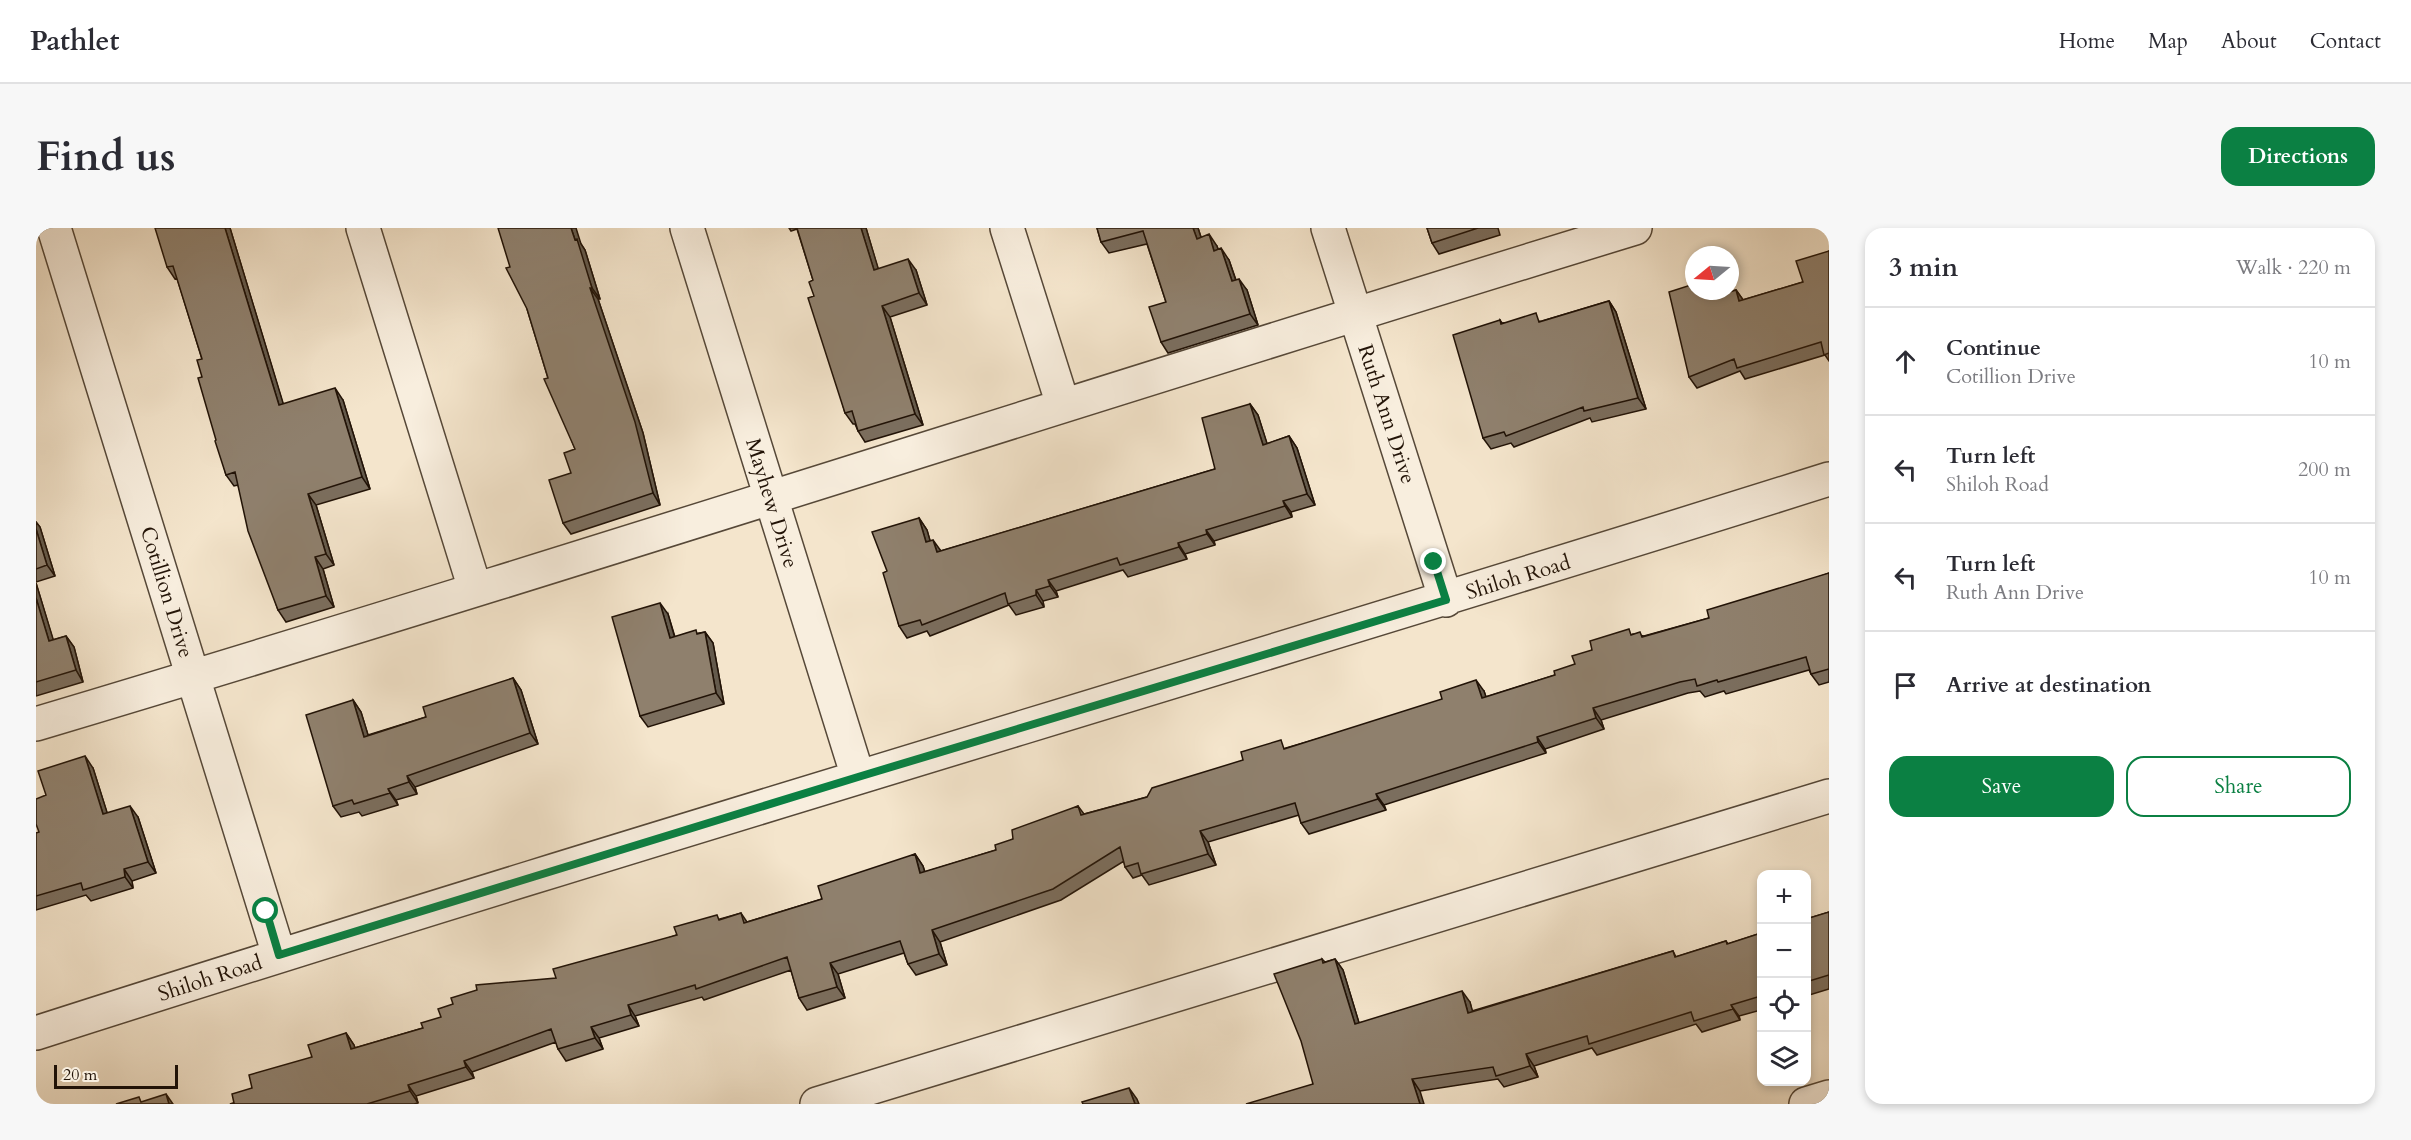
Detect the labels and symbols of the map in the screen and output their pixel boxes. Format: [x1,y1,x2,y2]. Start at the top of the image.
north arrow [1685,246,1739,300]
street label: Ruth Ann Drive [1350,341,1423,488]
street label: Mayhew Drive [738,435,805,572]
street label: Cotillion Drive [133,523,200,662]
route end [1420,548,1446,574]
street label: Shiloh Road [1462,548,1574,607]
route start [252,897,278,923]
street label: Shiloh Road [154,948,266,1009]
scale bar [54,1062,178,1090]

